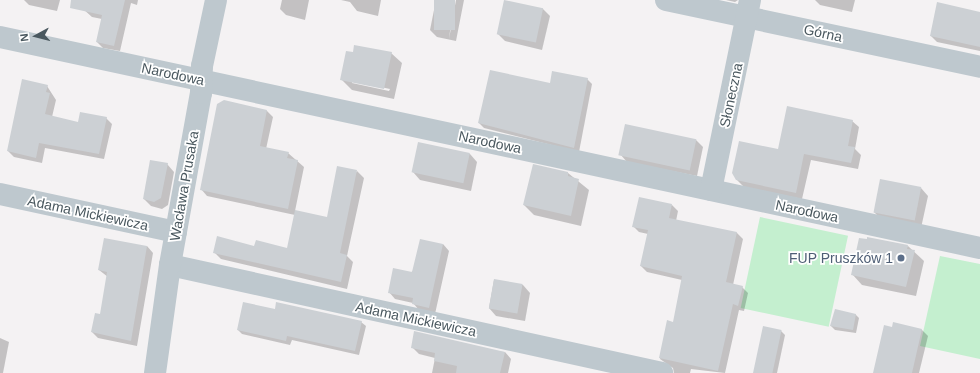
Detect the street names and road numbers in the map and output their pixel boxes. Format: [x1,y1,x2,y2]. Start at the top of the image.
street label: Górna [802,21,844,45]
street label: Narodowa [140,59,206,89]
street label: Słoneczna [716,61,746,129]
street label: Narodowa [457,127,523,157]
street label: Wacława Prusaka [166,130,202,242]
street label: Adama Mickiewicza [26,192,150,234]
street label: Narodowa [774,196,840,226]
street label: Adama Mickiewicza [354,298,478,340]

